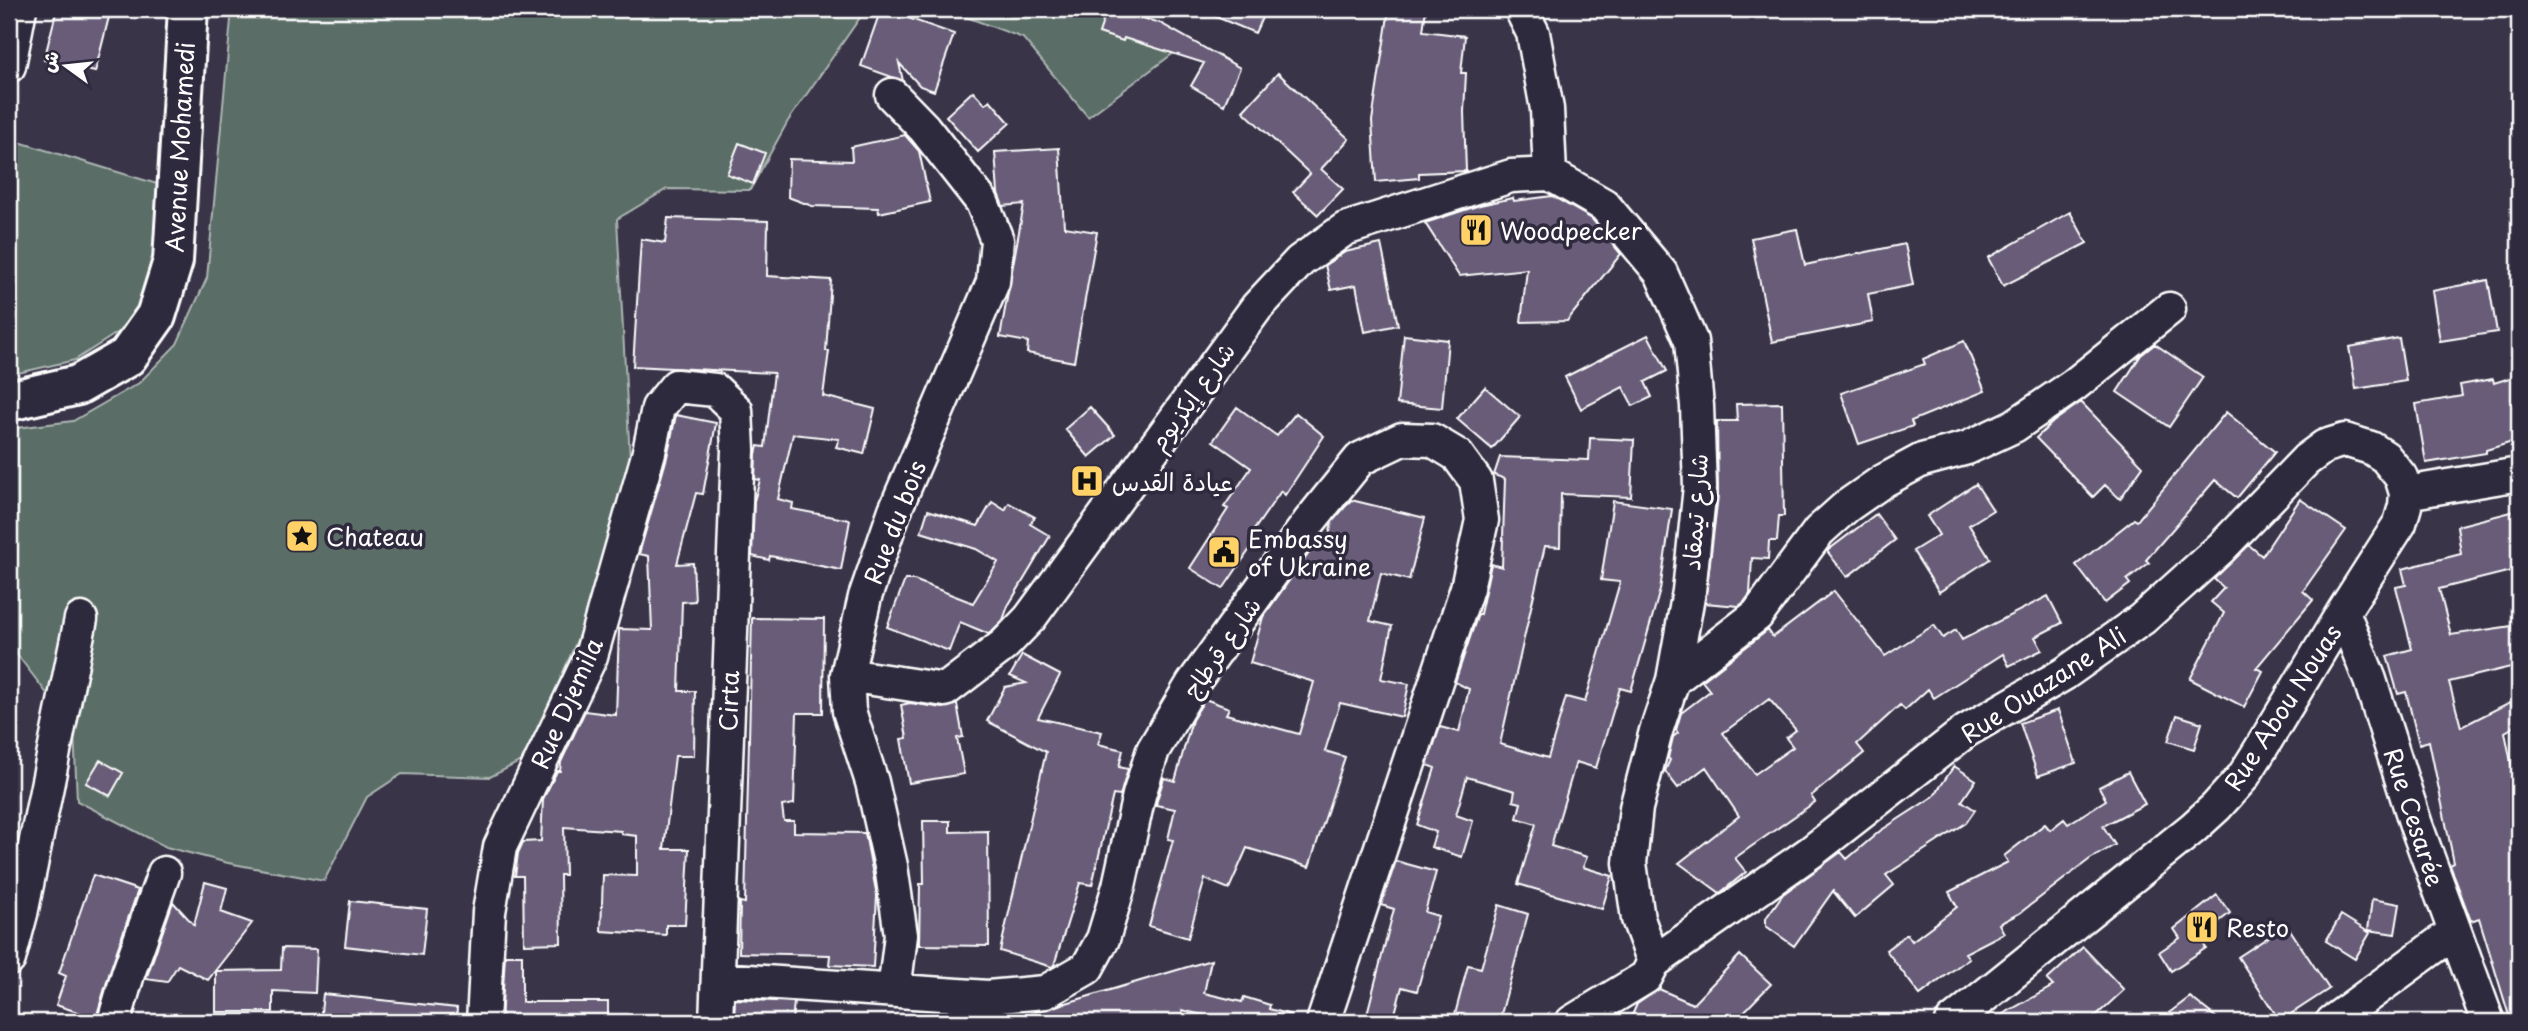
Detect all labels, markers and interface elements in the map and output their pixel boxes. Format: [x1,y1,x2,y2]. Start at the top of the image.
north arrow [32,32,102,102]
street label: Avenue Mohamedi [156,41,202,253]
text: ش [32,48,65,75]
restaurant icon: Woodpecker [1457,211,1495,249]
place label: Woodpecker [1500,212,1643,248]
street label: شارع إيكزيوم [1139,334,1245,459]
street label: شارع تيمقاد [1672,452,1717,572]
street label: Rue du bois [854,455,934,589]
hospital icon: عيادة القدس [1068,462,1106,500]
place label: عيادة القدس [1112,463,1233,499]
place icon: Chateau [283,517,321,555]
place label: Chateau [326,518,424,554]
place label: Embassy of Ukraine [1248,520,1371,584]
public building icon: Embassy of Ukraine [1205,533,1243,571]
street label: شارع قرطاج [1173,589,1270,705]
street label: Rue Ouazane Ali [1953,617,2133,751]
street label: Rue Abou Nouas [2215,617,2349,797]
street label: Rue Djemila [521,632,611,774]
street label: Cirta [709,670,747,732]
street label: Rue Cesarée [2376,743,2454,891]
restaurant icon: Resto [2183,908,2221,946]
place label: Resto [2226,909,2289,945]

